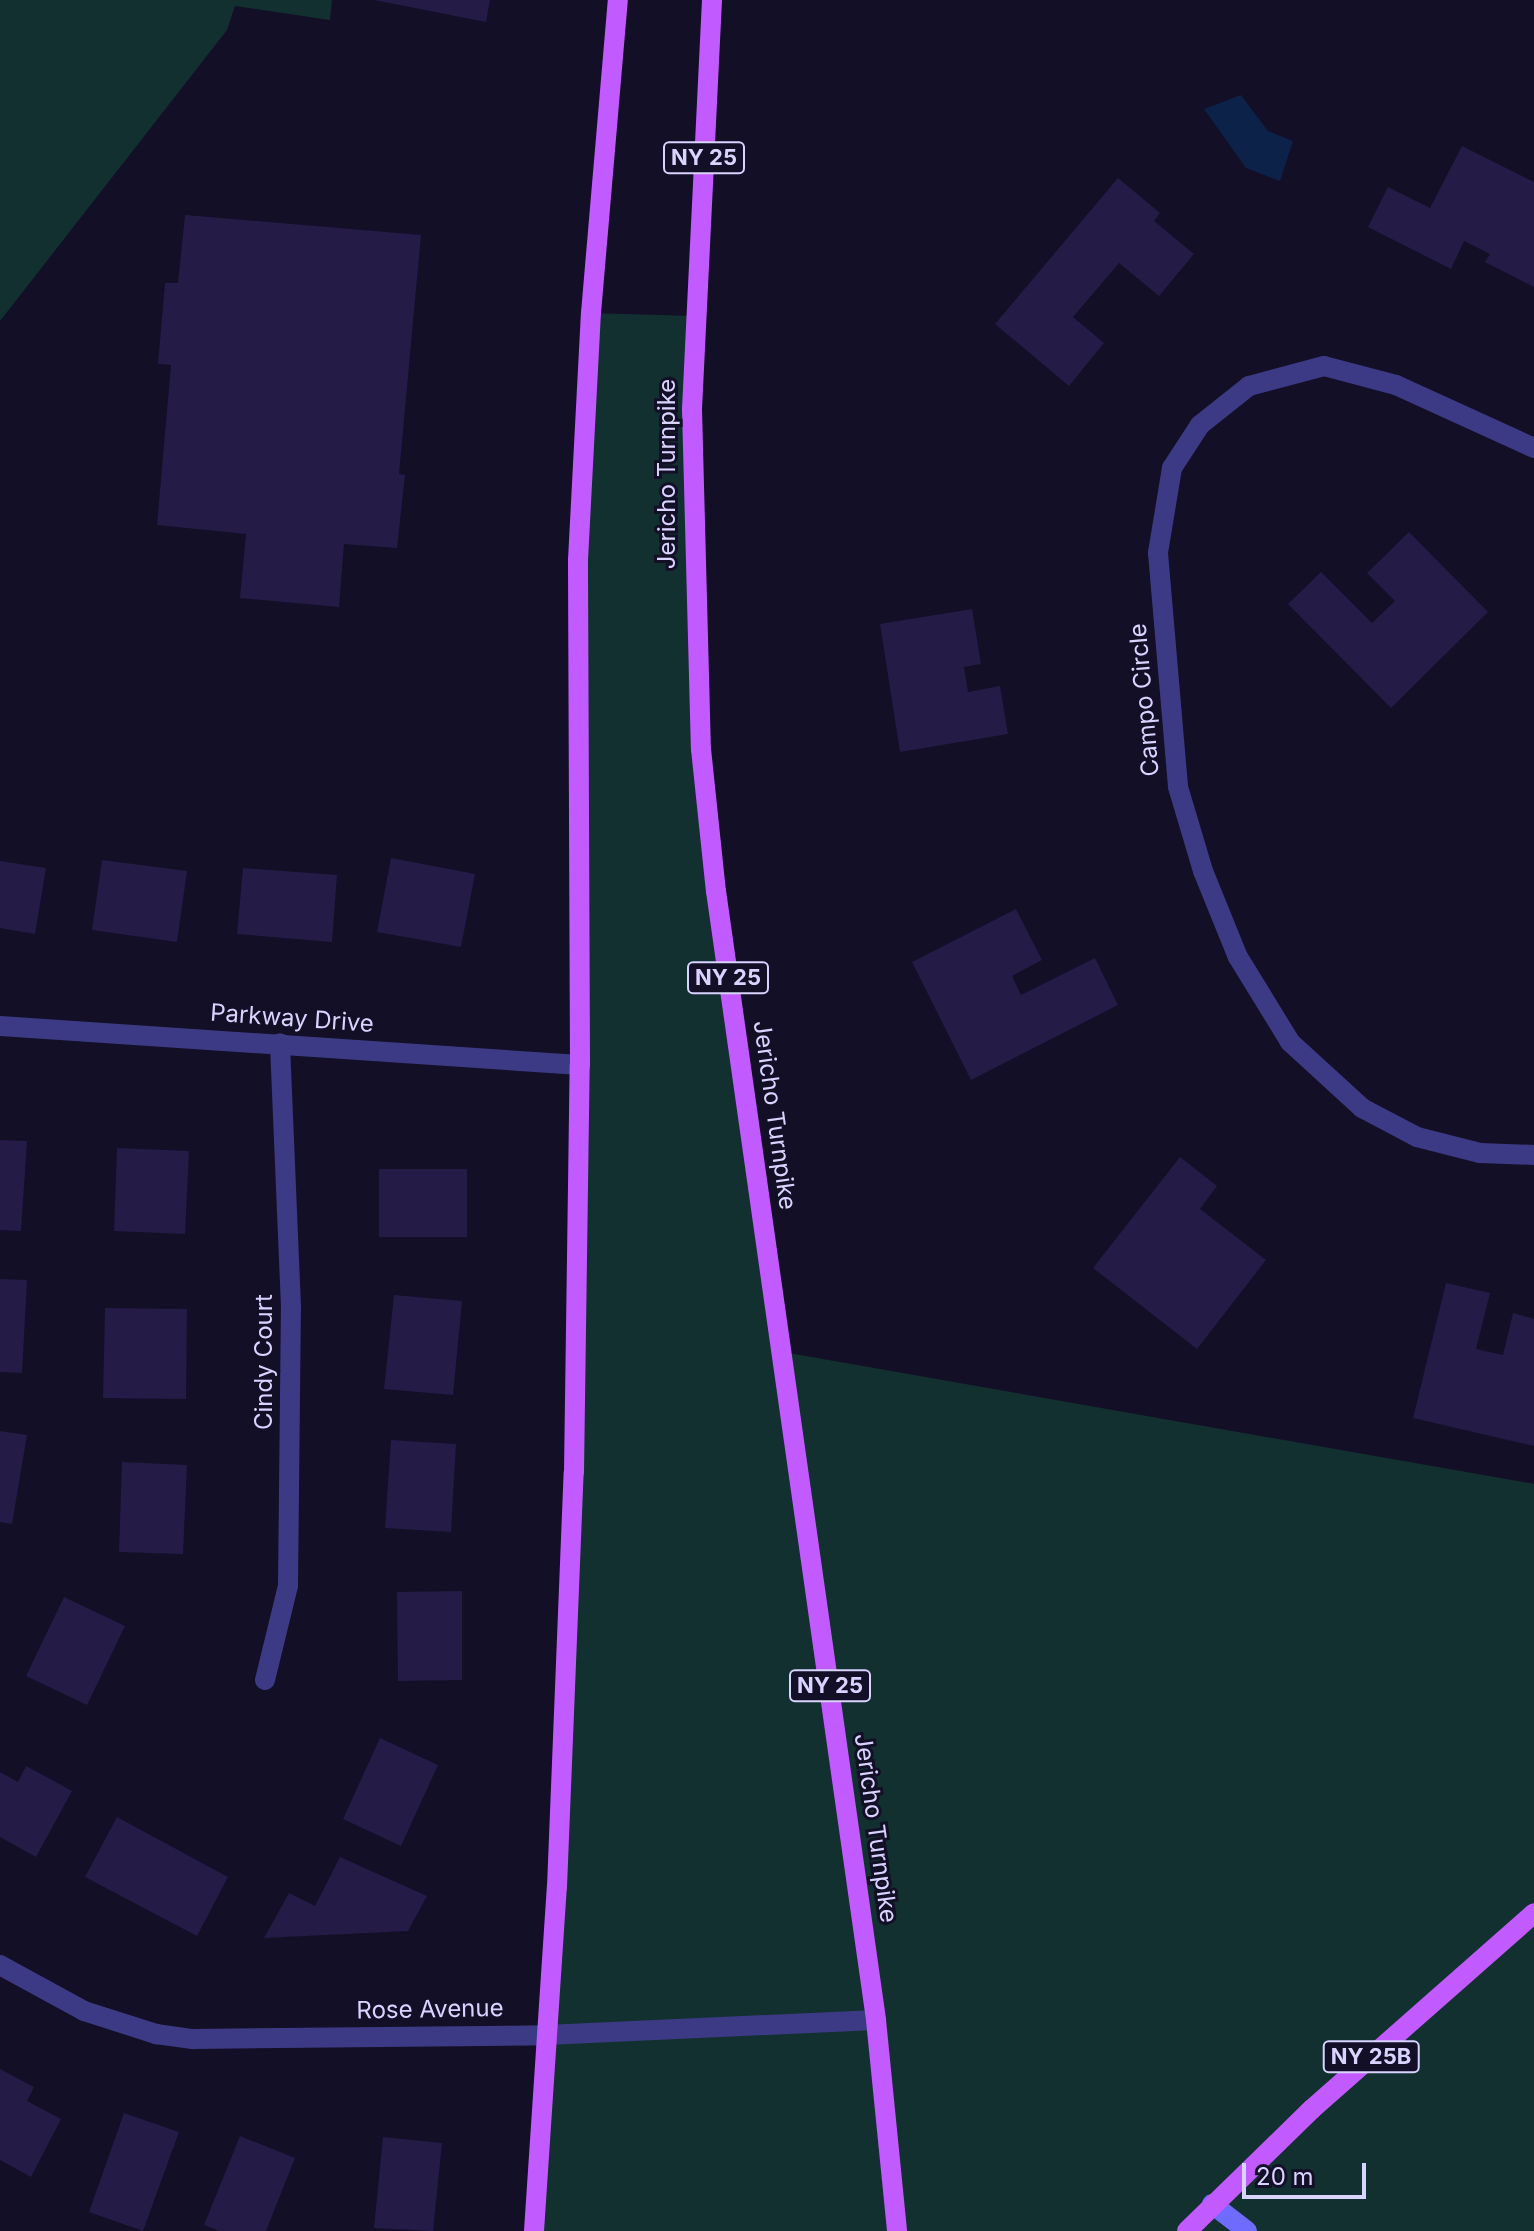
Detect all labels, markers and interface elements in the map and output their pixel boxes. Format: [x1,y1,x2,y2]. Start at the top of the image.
road number: NY 25 [662,140,746,176]
street label: Jericho Turnpike [653,379,681,569]
street label: Campo Circle [1123,622,1165,778]
road number: NY 25 [686,960,770,996]
street label: Parkway Drive [209,998,375,1038]
street label: Jericho Turnpike [747,1019,803,1211]
street label: Cindy Court [250,1294,278,1430]
road number: NY 25 [788,1668,872,1704]
street label: Jericho Turnpike [848,1732,904,1924]
street label: Rose Avenue [356,1993,504,2025]
road number: NY 25B [1321,2039,1421,2075]
scale bar [1246,2147,1370,2197]
text: 20 m [1256,2162,1314,2191]

